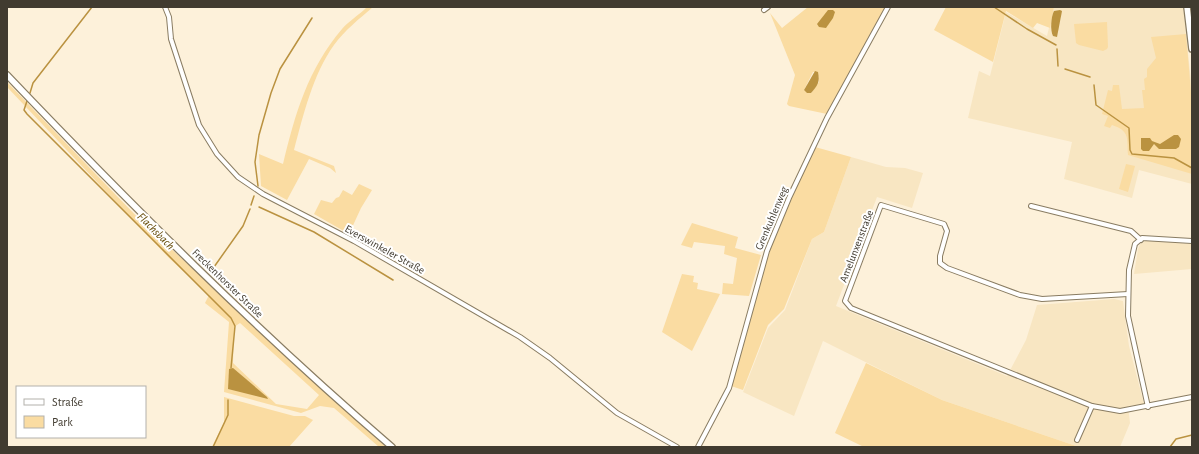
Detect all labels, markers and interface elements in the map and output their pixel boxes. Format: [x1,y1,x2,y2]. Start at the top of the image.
street label: Grenkuhlenweg [753,184,790,252]
street label: Amelunxenstraße [838,208,875,284]
water label: Flachsbach [135,210,177,252]
street label: Everswinkeler Straße [343,223,427,276]
street label: Freckenhorster Straße [190,247,265,320]
legend [16,386,146,438]
text: Straße [52,396,83,408]
text: Park [52,416,73,428]

